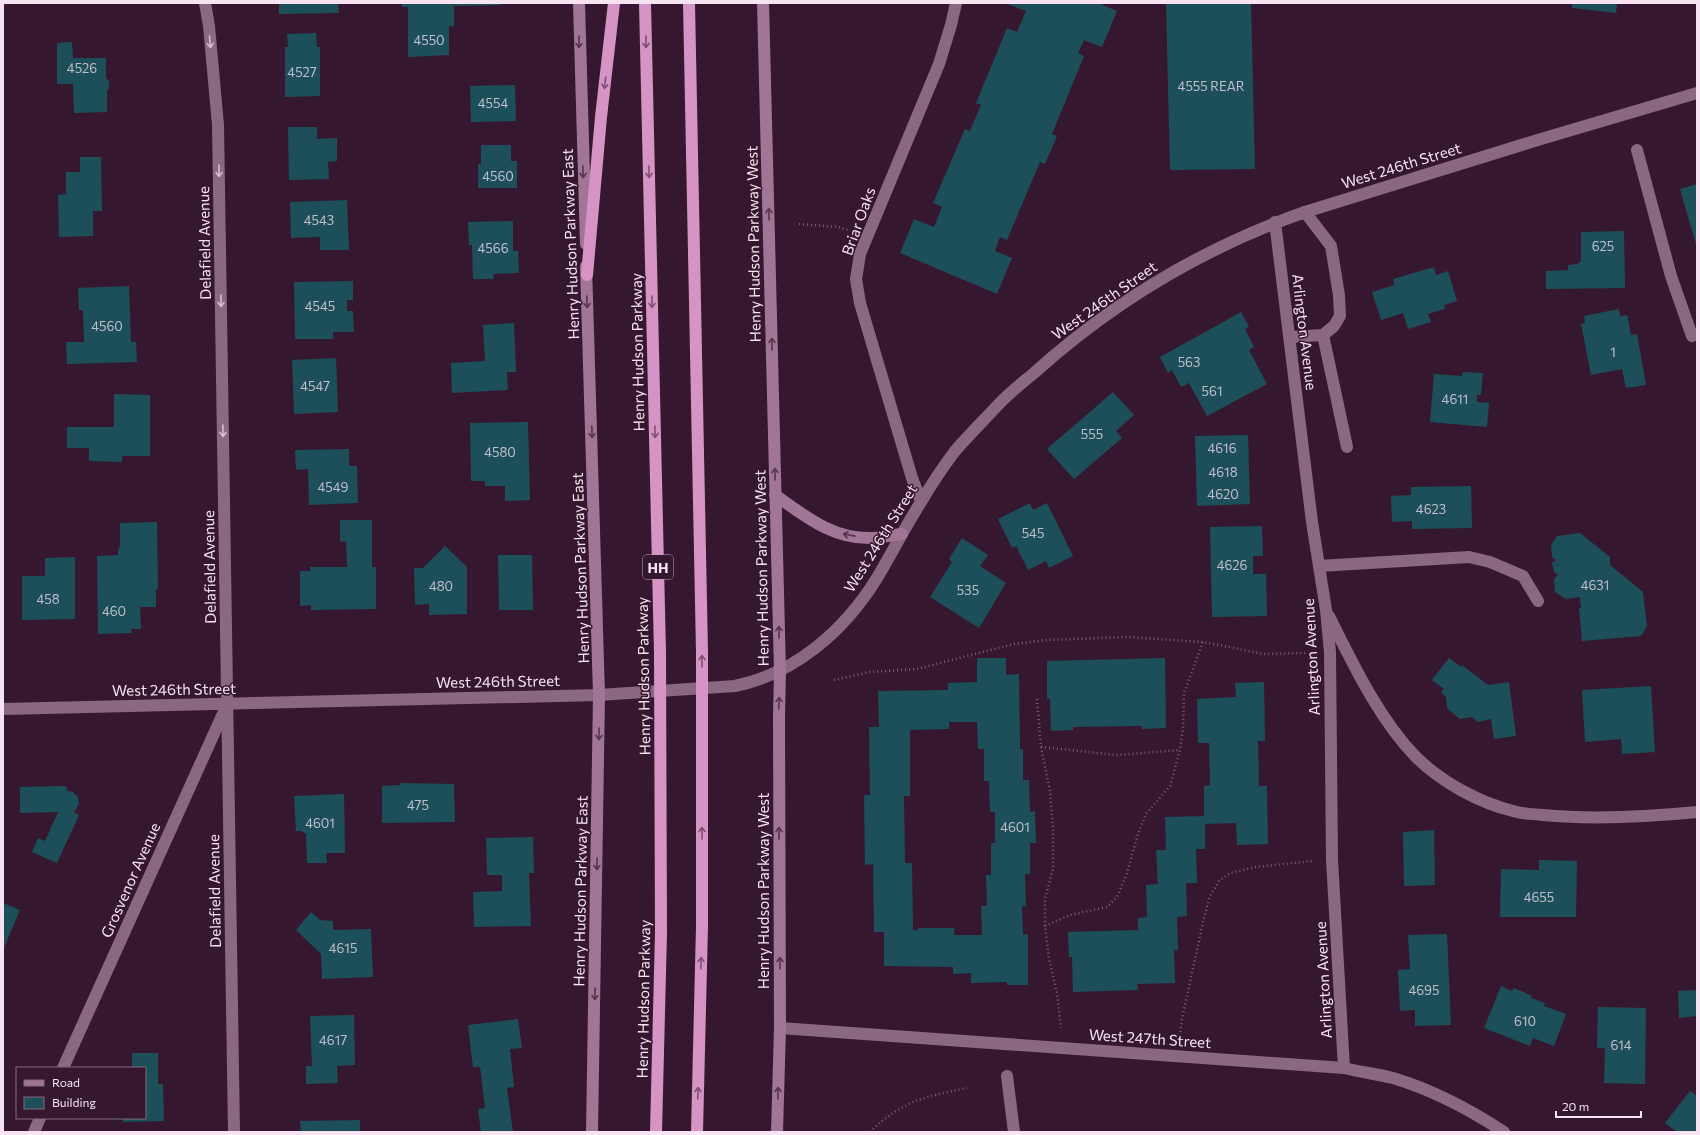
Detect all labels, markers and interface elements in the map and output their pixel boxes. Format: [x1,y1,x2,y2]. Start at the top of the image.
house number: 4550 [413,32,445,48]
one-way arrow [207,35,214,48]
one-way arrow [575,35,583,48]
one-way arrow [642,35,650,48]
house number: 4526 [67,60,97,76]
house number: 4527 [287,64,317,80]
one-way arrow [601,77,609,90]
house number: 4555 REAR [1178,78,1245,94]
house number: 4554 [478,95,508,111]
street label: West 246th Street [1339,138,1463,192]
street label: Henry Hudson Parkway West [742,146,764,342]
street label: Henry Hudson Parkway East [558,148,582,340]
one-way arrow [215,164,223,177]
one-way arrow [580,165,587,178]
one-way arrow [645,165,652,178]
house number: 4560 [482,168,514,184]
street label: Briar Oaks [837,184,879,258]
street label: Delafield Avenue [194,186,214,300]
one-way arrow [765,208,772,221]
house number: 4543 [304,212,334,228]
house number: 625 [1592,238,1614,254]
house number: 4566 [477,240,509,256]
street label: West 246th Street [1048,257,1160,343]
street label: Henry Hudson Parkway [627,272,647,431]
street label: Arlington Avenue [1289,273,1321,391]
one-way arrow [217,294,225,307]
one-way arrow [584,295,591,308]
one-way arrow [648,295,655,308]
house number: 4545 [305,298,335,314]
house number: 4560 [91,318,123,334]
one-way arrow [768,338,776,351]
house number: 1 [1610,344,1616,360]
house number: 563 [1178,354,1200,370]
house number: 4547 [300,378,330,394]
house number: 561 [1202,383,1222,399]
house number: 4611 [1442,391,1468,407]
one-way arrow [219,424,227,437]
one-way arrow [588,425,595,438]
one-way arrow [651,425,658,438]
house number: 555 [1081,426,1103,442]
house number: 4616 [1207,440,1237,456]
house number: 4580 [484,444,516,460]
house number: 4618 [1208,464,1238,480]
one-way arrow [771,468,779,481]
street label: Henry Hudson Parkway West [750,470,772,666]
street label: Henry Hudson Parkway East [568,472,592,664]
house number: 4549 [318,479,349,495]
street label: West 246th Street [839,481,921,595]
house number: 4620 [1207,486,1239,502]
house number: 4623 [1416,501,1446,517]
street label: Delafield Avenue [199,510,219,624]
house number: 545 [1022,525,1044,541]
one-way arrow [843,531,856,539]
road number: HH [643,555,673,579]
house number: 4626 [1217,557,1247,573]
house number: 4631 [1581,577,1609,593]
house number: 480 [429,578,453,594]
house number: 535 [957,582,979,598]
house number: 458 [36,591,60,607]
street label: Henry Hudson Parkway [633,596,653,755]
street label: Arlington Avenue [1299,598,1323,716]
house number: 460 [102,603,126,619]
one-way arrow [775,626,783,639]
one-way arrow [698,655,706,668]
street label: West 246th Street [436,671,560,691]
street label: West 246th Street [112,679,236,699]
one-way arrow [775,697,783,710]
one-way arrow [595,727,603,740]
street label: Henry Hudson Parkway West [754,793,772,989]
street label: Henry Hudson Parkway East [569,795,591,987]
house number: 475 [407,797,429,813]
house number: 4601 [305,815,335,831]
house number: 4601 [1000,819,1030,835]
street label: Grosvenor Avenue [97,820,163,940]
one-way arrow [698,827,706,840]
one-way arrow [775,827,783,840]
street label: Delafield Avenue [204,834,224,948]
one-way arrow [593,857,601,870]
house number: 4655 [1524,889,1554,905]
street label: Henry Hudson Parkway [633,919,653,1078]
street label: Arlington Avenue [1311,921,1335,1039]
house number: 4615 [329,940,357,956]
one-way arrow [697,957,705,970]
one-way arrow [776,957,783,970]
house number: 4695 [1409,982,1439,998]
one-way arrow [591,987,599,1000]
house number: 610 [1514,1013,1536,1029]
street label: West 247th Street [1088,1025,1212,1051]
house number: 4617 [319,1032,347,1048]
house number: 614 [1610,1037,1632,1053]
legend [16,1067,146,1119]
text: Road [52,1075,80,1089]
one-way arrow [694,1087,701,1100]
one-way arrow [774,1087,782,1100]
scale bar [1556,1093,1641,1119]
text: Building [52,1095,96,1109]
text: 20 m [1562,1099,1589,1113]

